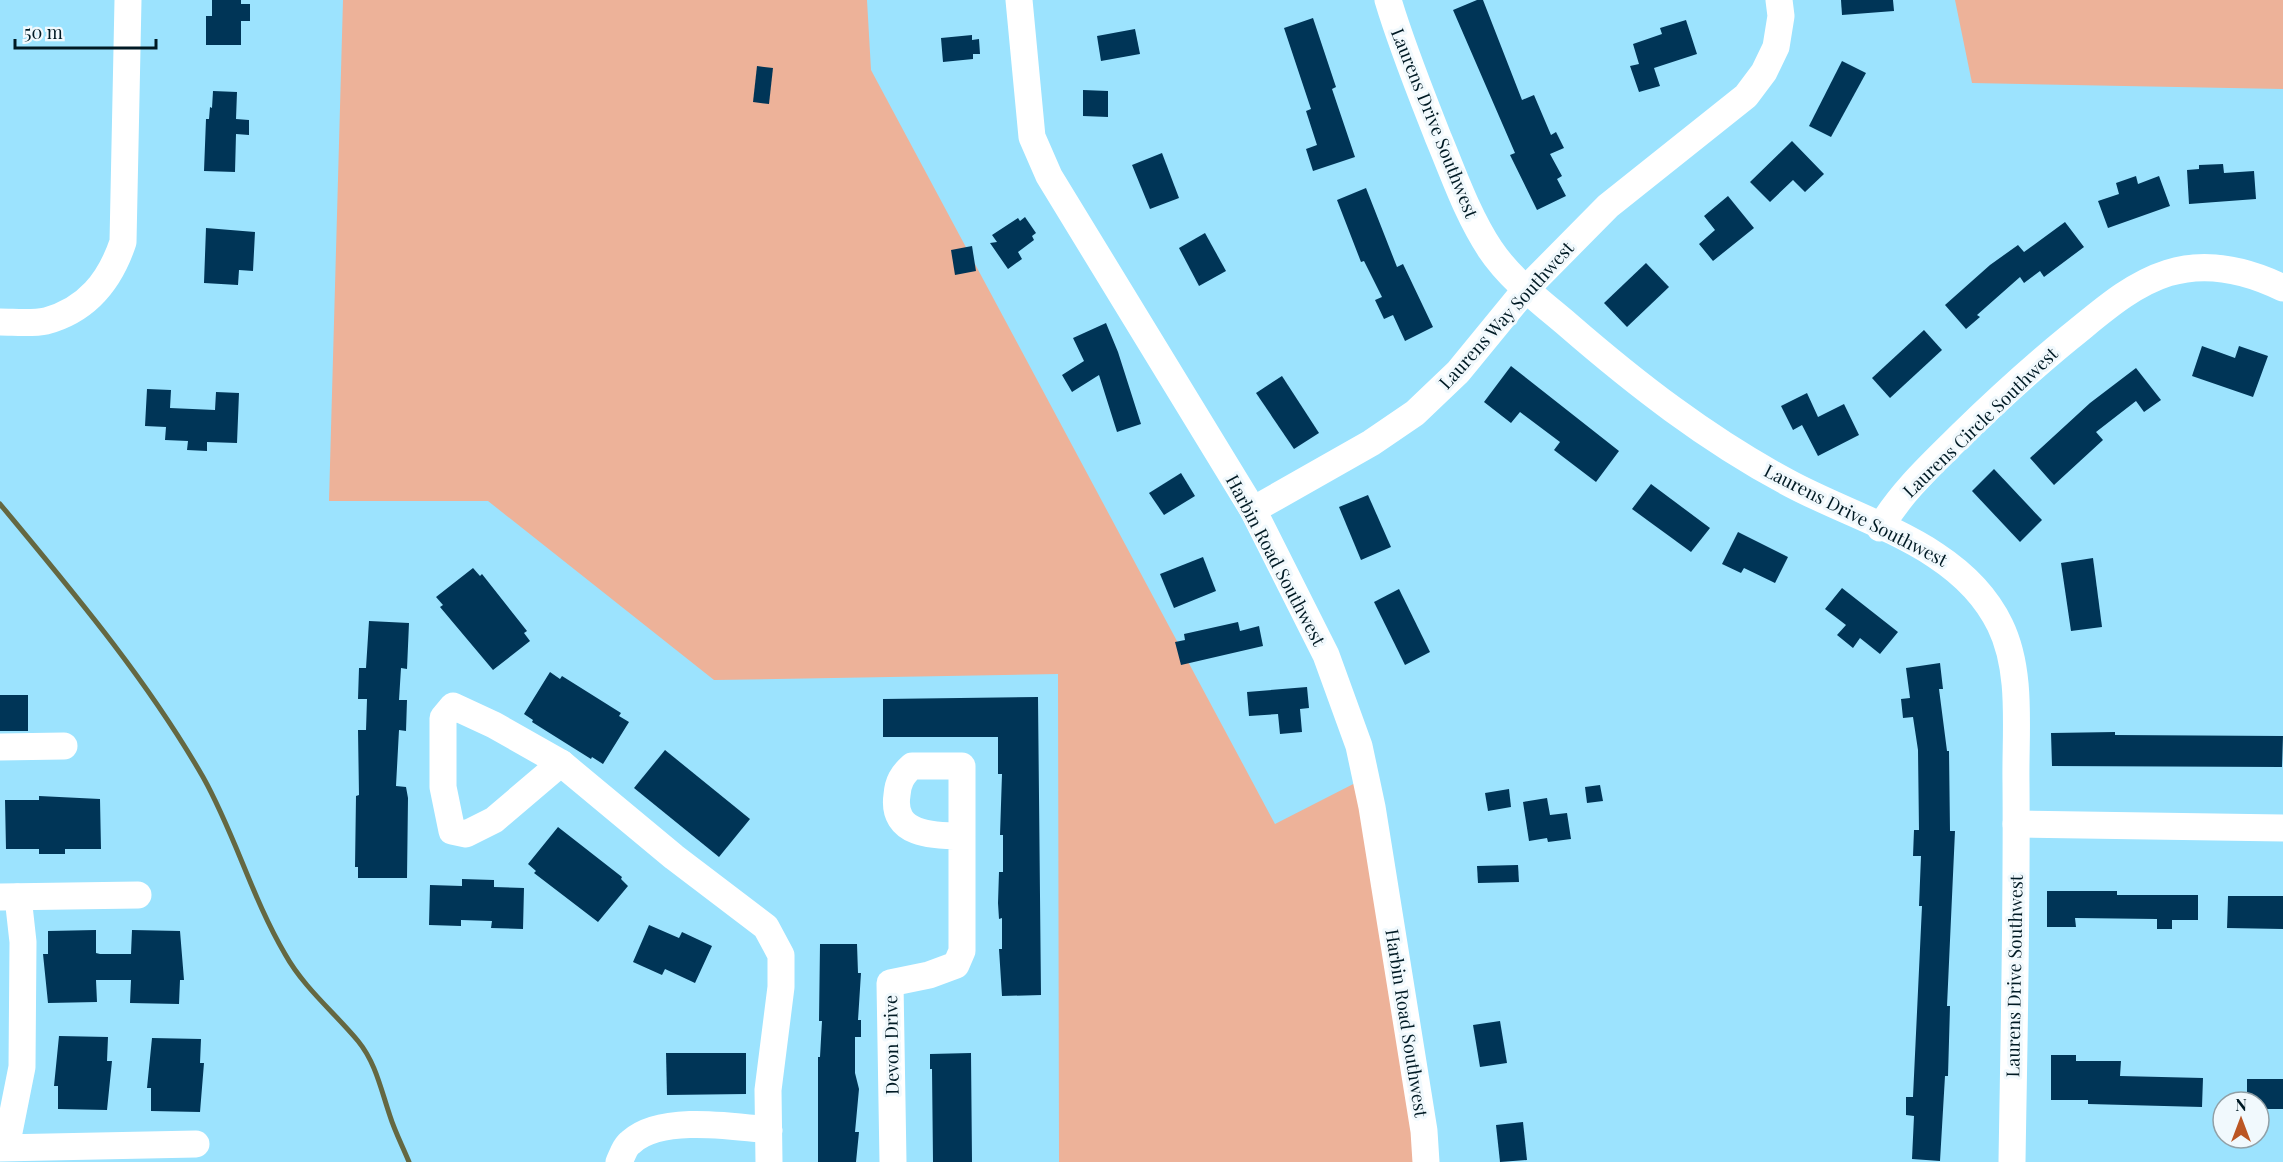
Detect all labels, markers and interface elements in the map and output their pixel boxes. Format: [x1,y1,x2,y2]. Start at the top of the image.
scale bar [15,12,156,50]
text: 50 m [24,20,63,44]
street label: Laurens Drive Southwest [1386,25,1484,222]
street label: Laurens Way Southwest [1433,236,1579,394]
street label: Laurens Circle Southwest [1897,341,2063,502]
street label: Laurens Drive Southwest [1760,458,1952,572]
street label: Harbin Road Southwest [1221,470,1332,650]
street label: Laurens Drive Southwest [2000,874,2028,1078]
street label: Harbin Road Southwest [1380,927,1434,1119]
street label: Devon Drive [878,995,904,1095]
north arrow [2211,1090,2271,1150]
text: N [2235,1094,2247,1115]

